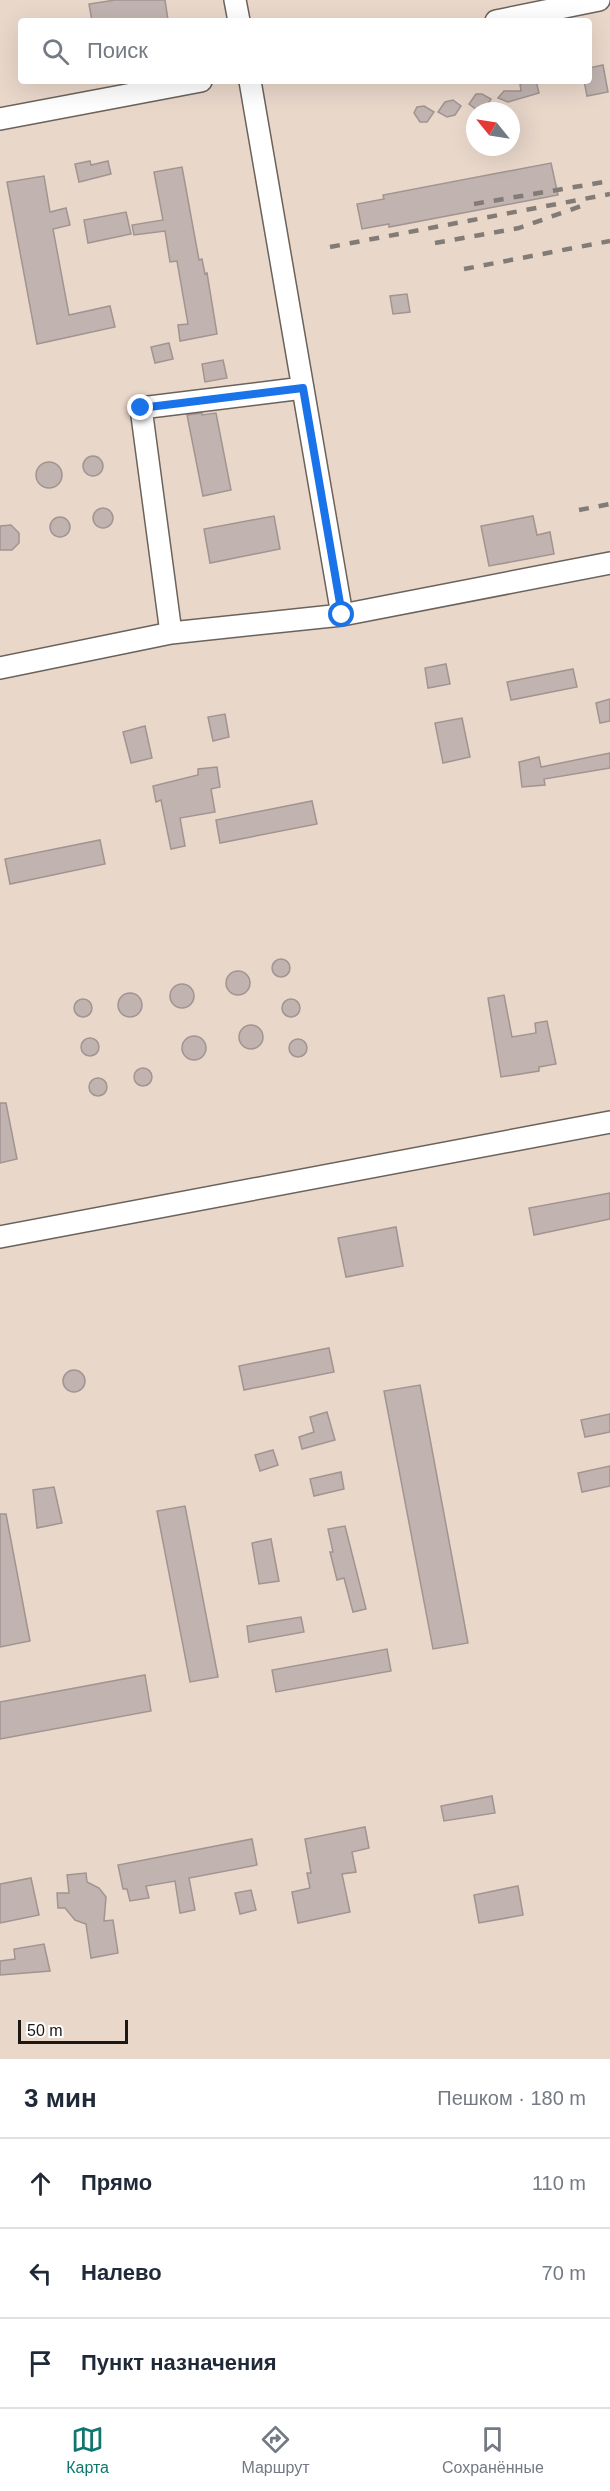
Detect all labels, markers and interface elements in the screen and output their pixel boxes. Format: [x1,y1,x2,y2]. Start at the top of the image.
search box [18,18,592,84]
icon: search [39,35,72,68]
text: Поиск [87,38,148,63]
north arrow [466,102,520,156]
route end [127,394,153,420]
route start [328,601,354,627]
scale bar [18,2017,128,2044]
text: 50 m [27,2022,63,2039]
text: 3 мин [24,2083,97,2113]
text: Пешком · 180 m [437,2087,586,2109]
icon: ahead [24,2167,57,2200]
text: Прямо [81,2170,152,2195]
text: 110 m [532,2172,586,2194]
icon: left [24,2257,57,2290]
text: Налево [81,2260,162,2285]
text: 70 m [542,2262,586,2284]
icon: arrive [24,2347,57,2380]
text: Пункт назначения [81,2350,277,2375]
tab: Карта [66,2423,109,2477]
tab: Маршрут [241,2423,310,2477]
tab: Сохранённые [442,2423,544,2477]

